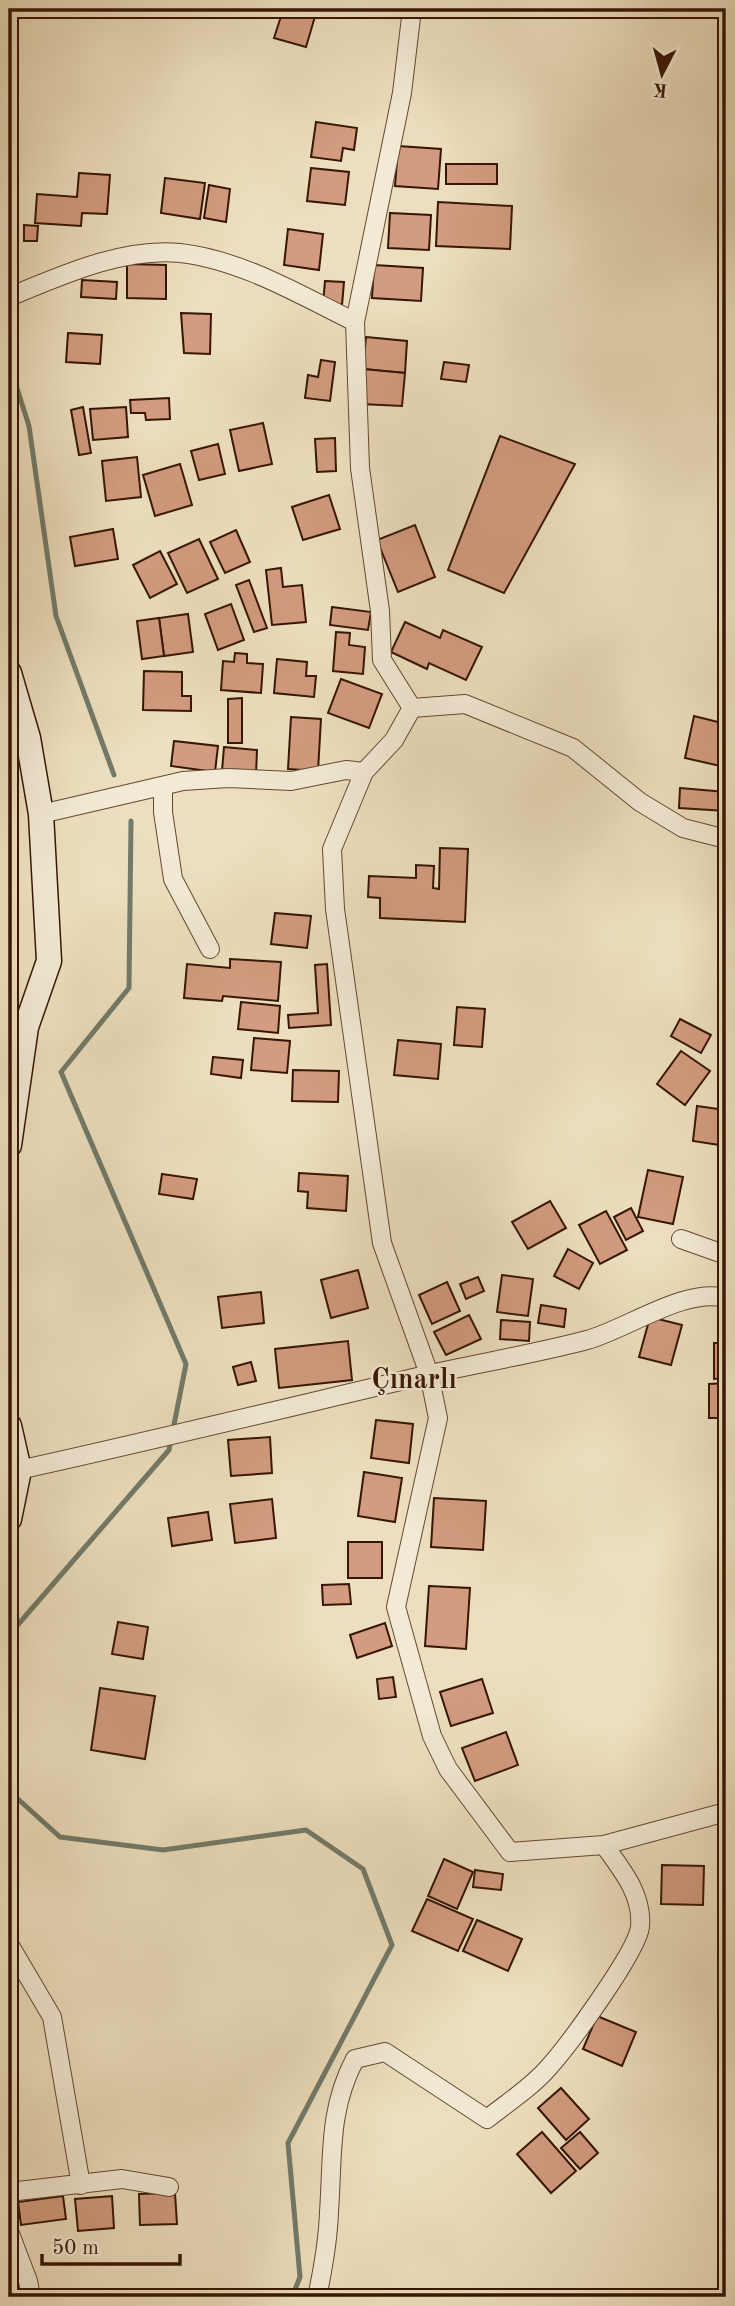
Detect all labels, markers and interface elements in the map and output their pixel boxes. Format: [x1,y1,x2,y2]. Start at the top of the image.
north arrow [626,38,696,108]
text: K [652,78,669,99]
district label: Çınarlı [371,1367,457,1395]
scale bar [42,2222,180,2266]
text: 50 m [52,2238,99,2259]

